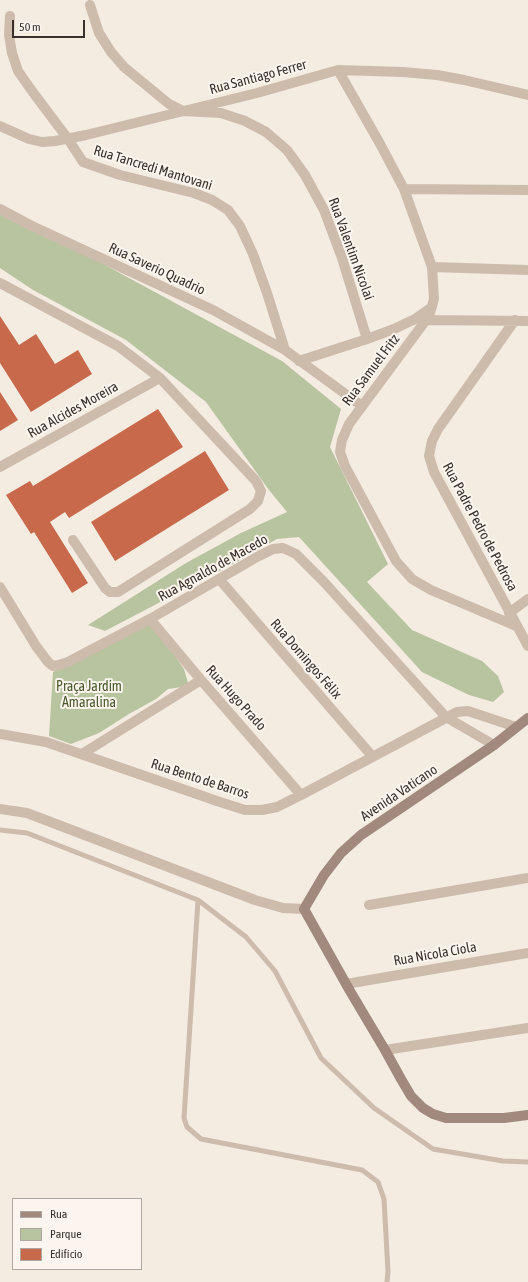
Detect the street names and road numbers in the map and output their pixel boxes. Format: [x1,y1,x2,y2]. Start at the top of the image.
street label: Rua Santiago Ferrer [208,56,308,98]
street label: Rua Tancredi Mantovani [92,142,214,194]
street label: Rua Valentim Nicolai [325,195,377,303]
street label: Rua Saverio Quadrio [106,239,208,299]
street label: Rua Samuel Fritz [339,331,403,409]
street label: Rua Alcides Moreira [25,378,121,442]
street label: Rua Padre Pedro de Pedrosa [439,460,521,594]
street label: Rua Agnaldo de Macedo [155,531,271,605]
street label: Rua Domingos Félix [267,616,345,702]
street label: Rua Hugo Prado [202,662,270,734]
street label: Rua Bento de Barros [149,755,251,803]
street label: Avenida Vaticano [357,761,441,825]
street label: Rua Nicola Ciola [392,938,478,970]

